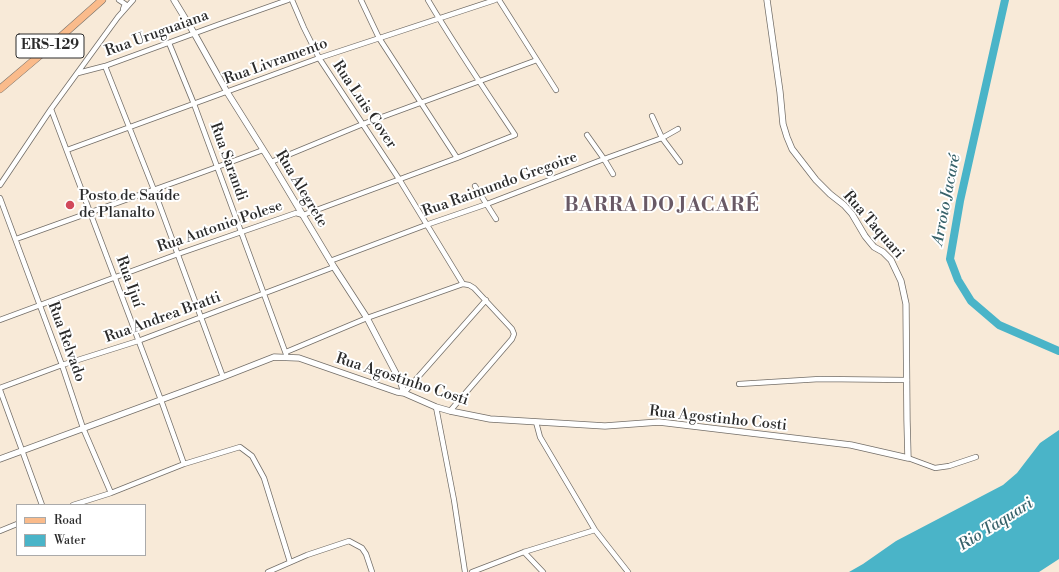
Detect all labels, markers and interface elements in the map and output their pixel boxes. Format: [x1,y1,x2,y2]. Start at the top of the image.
street label: Rua Uruguaiana [103,7,211,61]
road number: ERS-129 [16,34,84,58]
street label: Rua Livramento [222,35,330,89]
street label: Rua Luis Cover [328,58,400,152]
street label: Rua Sarandi [205,120,251,204]
street label: Rua Alegrete [271,147,331,231]
street label: Rua Raimundo Gregoire [420,149,580,221]
water label: Arroio Jacaré [929,153,965,247]
place label: Posto de Saúde de Planalto [79,187,180,222]
street label: Rua Taquari [839,187,907,263]
district label: BARRA DO JACARÉ [564,195,760,217]
street label: Rua Antonio Polese [155,197,285,257]
marker: Posto de Saúde de Planalto [64,199,76,211]
street label: Rua Ijuí [111,254,147,310]
street label: Rua Andrea Bratti [103,289,223,347]
street label: Rua Relvado [43,299,89,385]
street label: Rua Agostinho Costi [333,350,471,410]
street label: Rua Agostinho Costi [648,403,788,435]
water label: Rio Taquari [955,494,1037,556]
legend [16,504,146,556]
text: Road [54,513,82,528]
text: Water [54,533,86,548]

